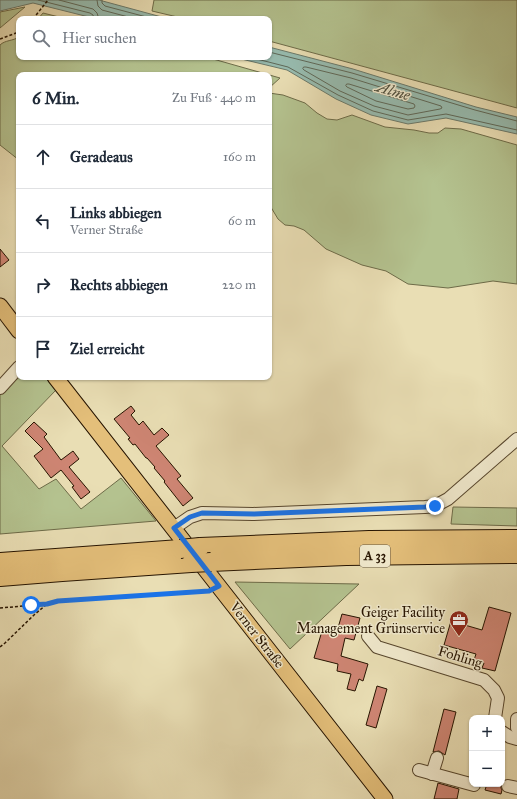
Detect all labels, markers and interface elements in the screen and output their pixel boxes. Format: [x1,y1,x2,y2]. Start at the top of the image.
search box [16,16,272,60]
icon: search [30,27,52,49]
text: Hier suchen [62,29,137,47]
water label: Alme [372,77,412,105]
text: 6 Min. [32,88,79,109]
text: Zu Fuß · 440 m [172,90,256,106]
icon: ahead [32,146,54,168]
text: Geradeaus [70,148,133,166]
text: 160 m [223,149,256,165]
text: Links abbiegen [70,204,162,222]
icon: left [32,210,54,232]
text: 60 m [228,213,256,229]
text: Verner Straße [70,222,143,238]
icon: right [32,274,54,296]
text: Rechts abbiegen [70,276,168,294]
text: 220 m [222,277,256,293]
icon: arrive [32,338,54,360]
text: Ziel erreicht [70,340,145,358]
route end [426,497,444,515]
road number: A 33 [360,545,390,567]
route start [22,596,40,614]
street label: Verner Straße [225,598,288,671]
place label: Geiger Facility Management Grünservice [297,604,445,637]
office icon: Geiger Facility Management Grünservice [448,609,470,637]
street label: Fohling [436,642,485,672]
map controls [469,715,505,787]
button: + [469,715,505,751]
button: − [469,751,505,787]

